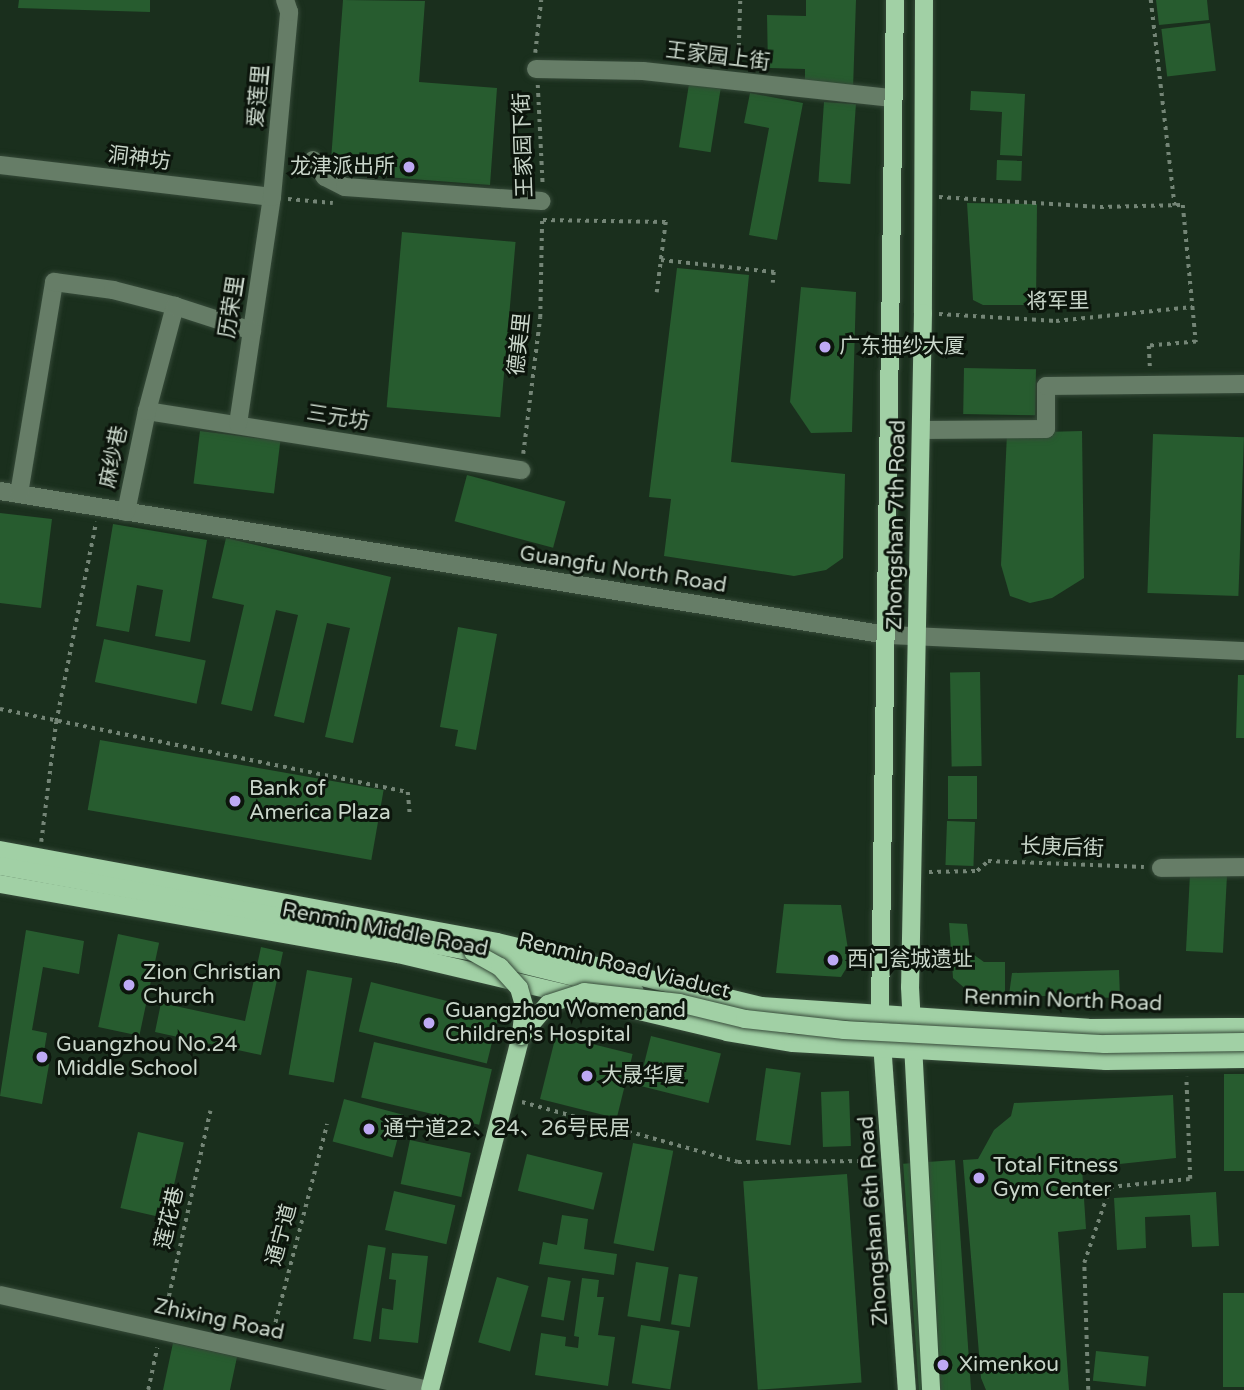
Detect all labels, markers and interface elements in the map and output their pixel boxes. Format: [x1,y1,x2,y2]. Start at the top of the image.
street label: 王家园上街 [664,38,772,76]
street label: 爱莲里 [244,64,274,128]
street label: 王家园下街 [510,92,538,198]
street label: 洞神坊 [106,143,172,175]
place label: 龙津派出所 [290,154,395,180]
marker: 龙津派出所 [401,159,417,175]
street label: 历荣里 [215,274,249,340]
street label: 将军里 [1026,289,1090,315]
street label: 德美里 [504,311,536,377]
place label: 广东抽纱大厦 [839,334,965,360]
marker: 广东抽纱大厦 [817,339,833,355]
street label: 三元坊 [305,401,371,435]
street label: Zhongshan 7th Road [883,420,911,630]
street label: 麻纱巷 [95,424,133,490]
street label: Guangfu North Road [518,541,728,599]
place label: Bank of America Plaza [249,776,391,826]
marker: Bank of America Plaza [227,793,243,809]
street label: 长庚后街 [1020,834,1104,862]
street label: Renmin Middle Road [280,898,490,962]
street label: Renmin Road Viaduct [516,927,732,1005]
place label: 西门瓮城遗址 [847,947,973,973]
marker: 西门瓮城遗址 [825,952,841,968]
place label: Zion Christian Church [143,960,281,1010]
marker: Zion Christian Church [121,977,137,993]
street label: Renmin North Road [963,985,1163,1017]
place label: Guangzhou Women and Children's Hospital [445,998,686,1048]
marker: Guangzhou Women and Children's Hospital [419,1013,439,1033]
place label: Guangzhou No.24 Middle School [56,1032,238,1082]
marker: Guangzhou No.24 Middle School [34,1049,50,1065]
place label: 大晟华厦 [601,1063,685,1089]
marker: 大晟华厦 [579,1068,595,1084]
street label: Zhongshan 6th Road [854,1115,894,1327]
place label: 通宁道22、24、26号民居 [383,1116,630,1142]
marker: 通宁道22、24、26号民居 [361,1121,377,1137]
place label: Total Fitness Gym Center [993,1153,1118,1203]
marker: Total Fitness Gym Center [971,1170,987,1186]
street label: 莲花巷 [151,1184,189,1252]
street label: 通宁道 [262,1201,302,1269]
street label: Zhixing Road [152,1294,286,1346]
place label: Ximenkou [959,1352,1059,1378]
marker: Ximenkou [933,1355,953,1375]

